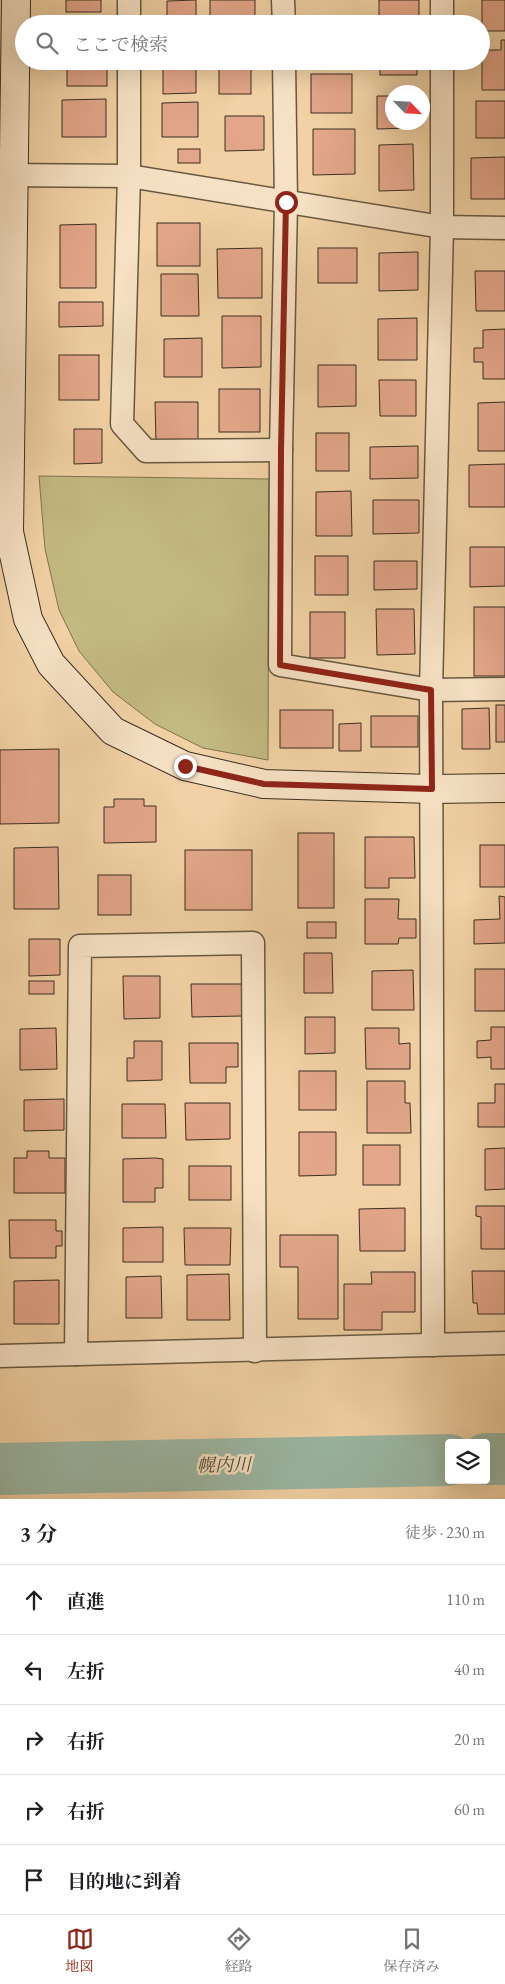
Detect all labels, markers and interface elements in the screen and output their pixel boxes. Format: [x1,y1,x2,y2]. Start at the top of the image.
search box [15,15,490,70]
icon: search [33,29,61,57]
text: ここで検索 [73,32,168,57]
north arrow [385,85,430,130]
route start [275,191,298,214]
route end [174,755,197,778]
map controls [445,1439,490,1484]
button: layers [445,1439,490,1484]
water label: 幌内川 [197,1452,253,1476]
text: 3 分 [20,1520,57,1547]
text: 徒歩 · 230 m [405,1522,485,1543]
icon: ahead [20,1586,48,1614]
text: 直進 [67,1589,105,1614]
text: 110 m [446,1589,485,1610]
icon: left [20,1656,48,1684]
text: 左折 [67,1659,105,1684]
text: 40 m [454,1659,485,1680]
icon: right [20,1726,48,1754]
text: 右折 [67,1729,105,1754]
text: 20 m [454,1729,485,1750]
icon: right [20,1796,48,1824]
text: 右折 [67,1799,105,1824]
text: 60 m [454,1799,485,1820]
icon: arrive [20,1866,48,1894]
text: 目的地に到着 [67,1869,181,1894]
tab: 地図 [66,1925,94,1975]
tab: 経路 [225,1925,253,1975]
tab: 保存済み [384,1925,440,1975]

